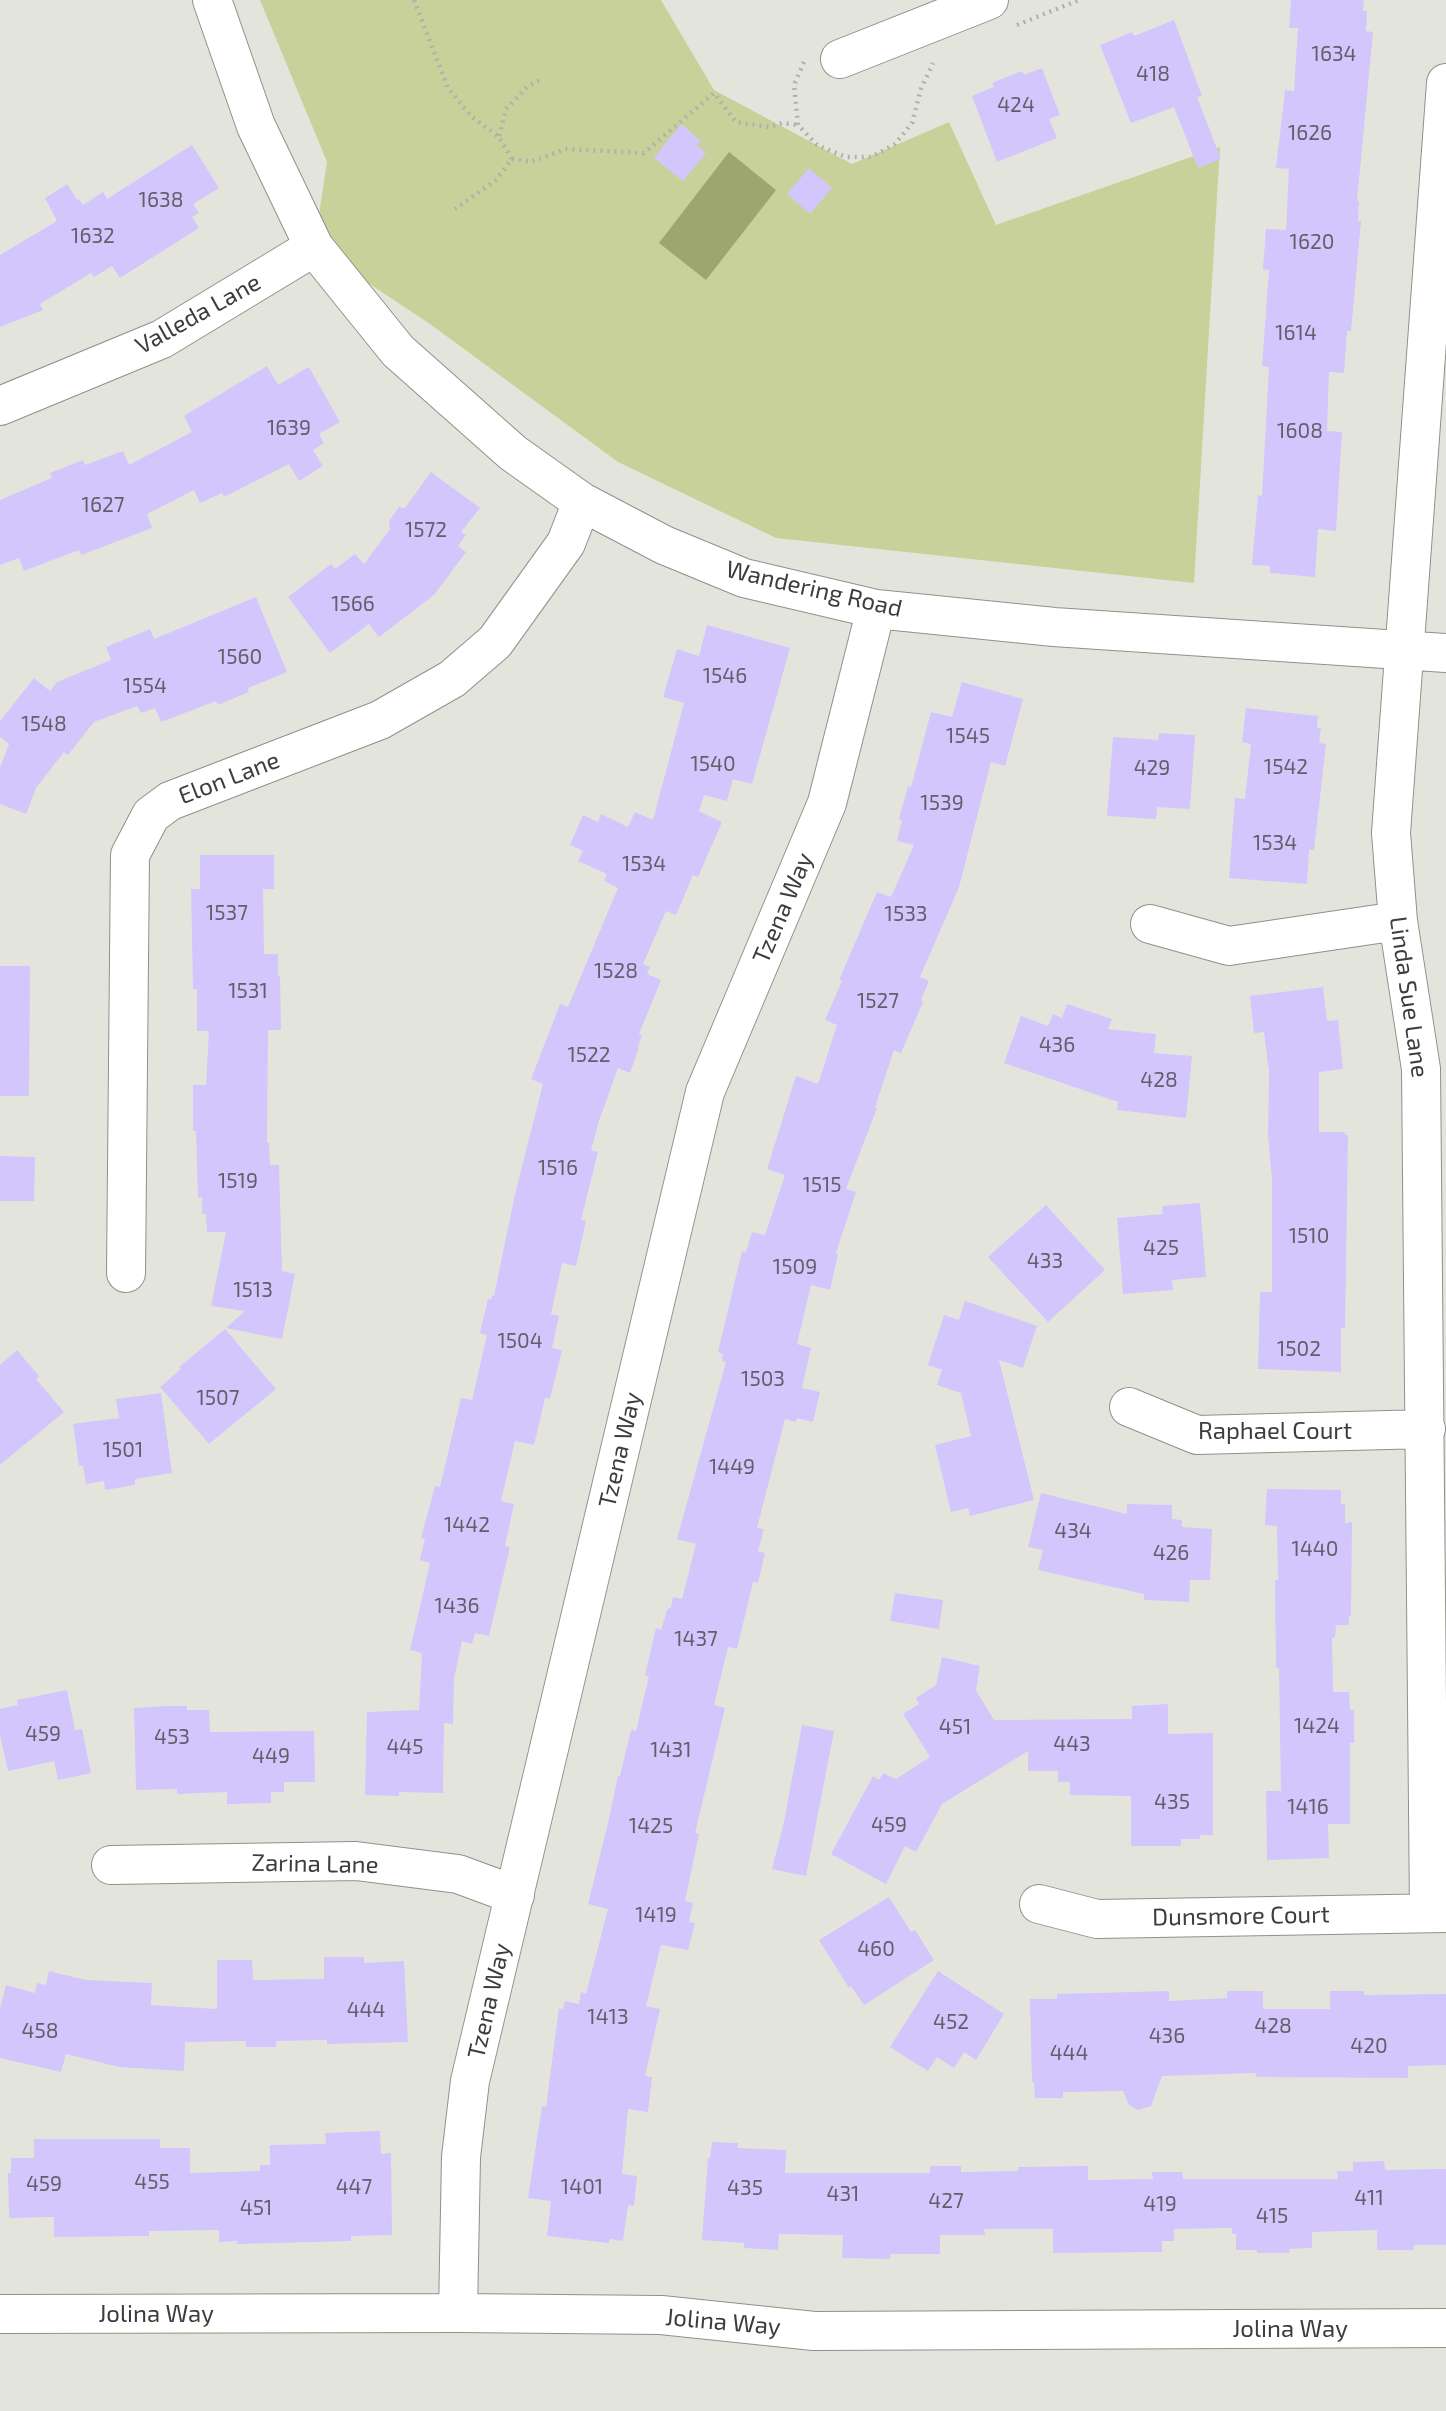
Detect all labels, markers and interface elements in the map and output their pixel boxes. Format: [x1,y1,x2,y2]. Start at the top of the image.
house number: 1634 [1312,41,1356,67]
house number: 418 [1136,61,1170,87]
house number: 424 [997,92,1035,118]
house number: 1626 [1288,120,1332,146]
house number: 1638 [139,187,183,213]
house number: 1632 [71,223,115,249]
house number: 1620 [1290,229,1334,255]
street label: Valleda Lane [130,268,266,360]
house number: 1614 [1275,320,1317,346]
house number: 1639 [267,415,311,441]
house number: 1608 [1277,418,1323,444]
house number: 1627 [82,492,124,518]
house number: 1572 [405,517,447,543]
street label: Wandering Road [723,555,905,623]
house number: 1566 [331,591,375,617]
house number: 1560 [218,644,262,670]
house number: 1546 [703,663,747,689]
house number: 1554 [123,673,167,699]
house number: 1548 [21,711,67,737]
house number: 1545 [946,723,990,749]
street label: Elon Lane [174,746,284,810]
house number: 1540 [690,751,736,777]
house number: 1542 [1264,754,1308,780]
house number: 429 [1134,755,1170,781]
house number: 1539 [920,790,964,816]
house number: 1534 [1253,830,1297,856]
street label: Tzena Way [747,848,819,968]
house number: 1534 [622,851,666,877]
house number: 1537 [206,900,248,926]
house number: 1533 [885,901,927,927]
street label: Linda Sue Lane [1383,915,1435,1079]
house number: 1528 [594,958,638,984]
house number: 1531 [228,978,268,1004]
house number: 1527 [857,988,899,1014]
house number: 436 [1039,1032,1075,1058]
house number: 1522 [567,1042,611,1068]
house number: 428 [1140,1067,1178,1093]
house number: 1516 [538,1155,578,1181]
house number: 1519 [218,1168,258,1194]
house number: 1515 [802,1172,842,1198]
house number: 1510 [1289,1223,1329,1249]
house number: 425 [1143,1235,1179,1261]
house number: 433 [1027,1248,1063,1274]
house number: 1509 [773,1254,817,1280]
house number: 1513 [233,1277,273,1303]
house number: 1504 [497,1328,543,1354]
house number: 1502 [1277,1336,1321,1362]
house number: 1503 [741,1366,785,1392]
house number: 1507 [196,1385,240,1411]
street label: Tzena Way [593,1389,647,1511]
street label: Raphael Court [1198,1417,1352,1445]
house number: 1501 [103,1437,143,1463]
house number: 1449 [709,1454,755,1480]
house number: 1442 [444,1512,490,1538]
house number: 434 [1054,1518,1092,1544]
house number: 1440 [1292,1536,1338,1562]
house number: 426 [1153,1540,1189,1566]
house number: 1436 [435,1593,479,1619]
house number: 1437 [674,1626,718,1652]
house number: 1424 [1294,1713,1340,1739]
house number: 451 [939,1714,971,1740]
house number: 459 [25,1721,61,1747]
house number: 453 [154,1724,190,1750]
house number: 443 [1053,1731,1091,1757]
house number: 445 [386,1734,424,1760]
house number: 1431 [650,1737,692,1763]
house number: 449 [252,1743,290,1769]
house number: 435 [1154,1789,1190,1815]
house number: 1416 [1287,1794,1329,1820]
house number: 459 [871,1812,907,1838]
house number: 1425 [629,1813,673,1839]
street label: Zarina Lane [251,1848,379,1880]
street label: Dunsmore Court [1152,1900,1330,1932]
house number: 1419 [635,1902,677,1928]
house number: 460 [857,1936,895,1962]
street label: Tzena Way [462,1940,516,2062]
house number: 444 [347,1997,385,2023]
house number: 1413 [587,2004,629,2030]
house number: 452 [933,2009,969,2035]
house number: 428 [1254,2013,1292,2039]
house number: 458 [22,2018,58,2044]
house number: 436 [1149,2023,1185,2049]
house number: 420 [1350,2033,1388,2059]
house number: 444 [1050,2040,1088,2066]
house number: 455 [134,2169,170,2195]
house number: 459 [26,2171,62,2197]
house number: 447 [336,2174,372,2200]
house number: 1401 [561,2174,603,2200]
house number: 435 [727,2175,763,2201]
house number: 431 [827,2181,859,2207]
house number: 411 [1354,2185,1384,2211]
house number: 427 [928,2188,964,2214]
house number: 419 [1143,2191,1177,2217]
house number: 451 [240,2195,272,2221]
house number: 415 [1256,2203,1288,2229]
street label: Jolina Way [98,2300,214,2328]
street label: Jolina Way [664,2303,782,2341]
street label: Jolina Way [1232,2315,1348,2343]

